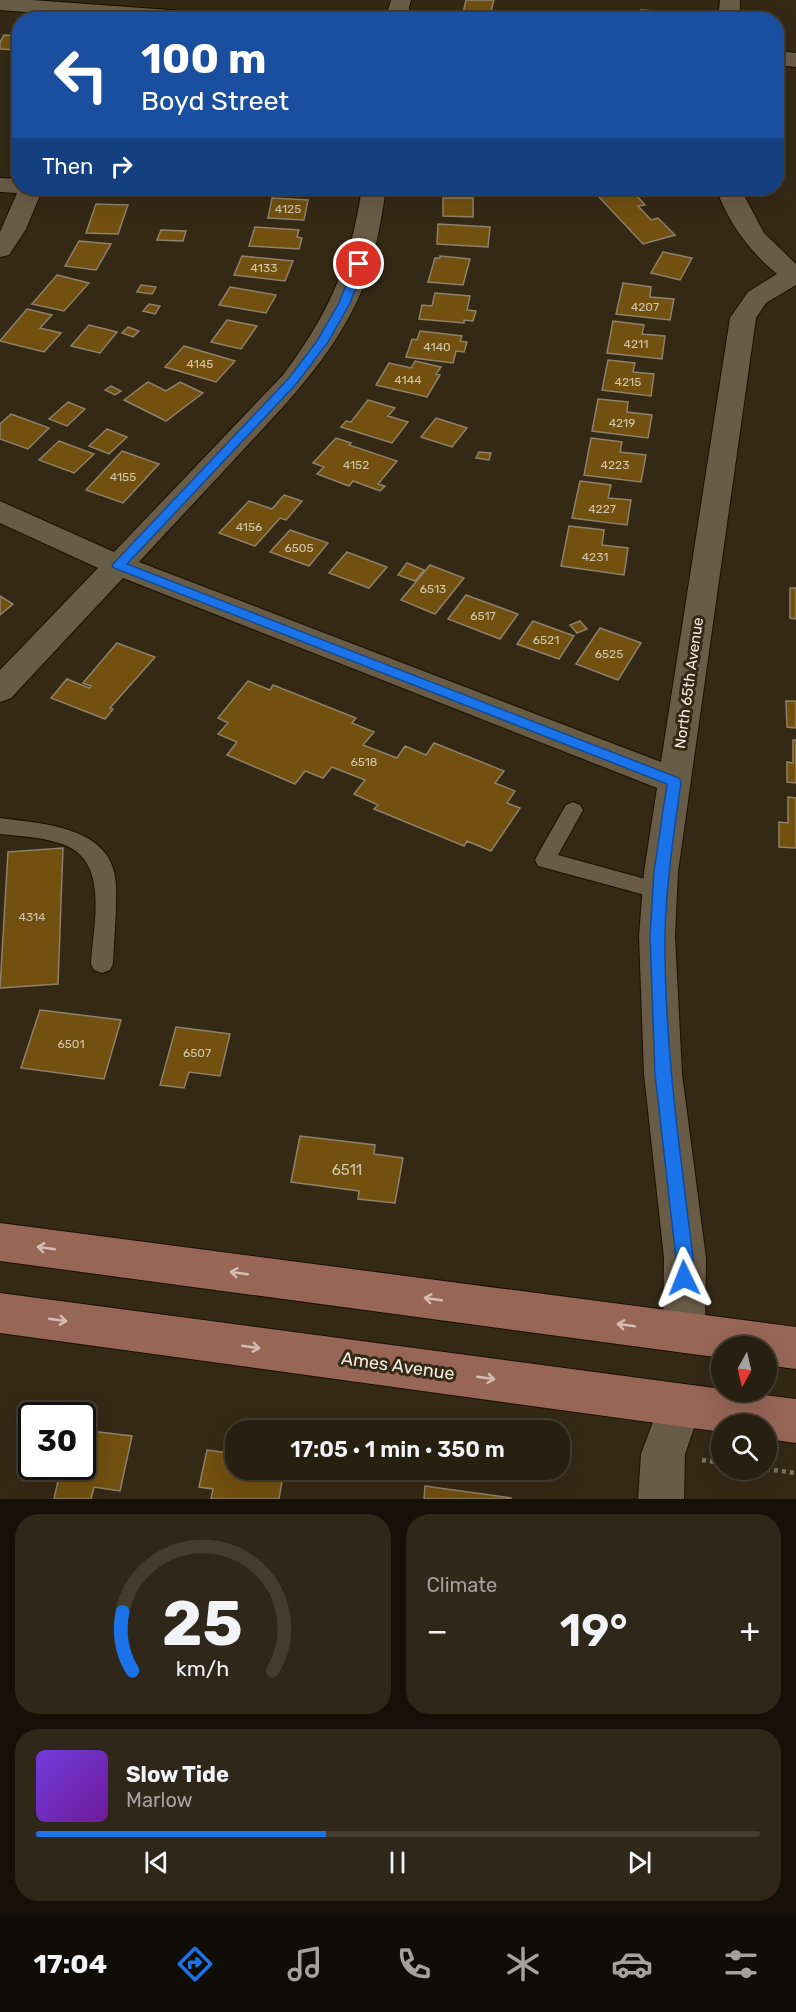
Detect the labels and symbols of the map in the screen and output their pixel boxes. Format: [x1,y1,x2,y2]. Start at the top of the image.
house number: 4125 [275,202,301,216]
pin [333,238,384,289]
house number: 4133 [251,261,277,275]
house number: 4207 [631,300,659,314]
house number: 4211 [624,337,648,351]
house number: 4140 [423,340,451,354]
house number: 4145 [187,357,213,371]
house number: 4144 [394,373,422,387]
house number: 4215 [615,375,641,389]
house number: 4219 [609,416,635,430]
house number: 4152 [343,458,369,472]
house number: 4223 [601,458,629,472]
house number: 4155 [110,470,136,484]
house number: 4227 [588,502,616,516]
house number: 4156 [236,520,262,534]
house number: 6505 [284,541,314,555]
house number: 4231 [582,550,608,564]
house number: 6513 [420,582,446,596]
house number: 6517 [470,609,496,623]
street label: North 65th Avenue [671,616,707,750]
house number: 6521 [533,633,559,647]
house number: 6525 [595,647,623,661]
house number: 6518 [351,755,377,769]
house number: 4314 [18,910,46,924]
house number: 6501 [57,1037,85,1051]
house number: 6507 [183,1046,211,1060]
house number: 6511 [332,1161,362,1179]
one-way arrow [37,1242,57,1253]
position arrow [652,1246,716,1310]
one-way arrow [230,1268,250,1279]
one-way arrow [423,1294,443,1305]
one-way arrow [48,1315,67,1326]
one-way arrow [617,1319,636,1330]
north arrow [711,1336,777,1402]
one-way arrow [241,1341,261,1352]
street label: Ames Avenue [340,1347,456,1385]
one-way arrow [476,1373,495,1384]
speed limit sign: 30 [18,1402,96,1480]

